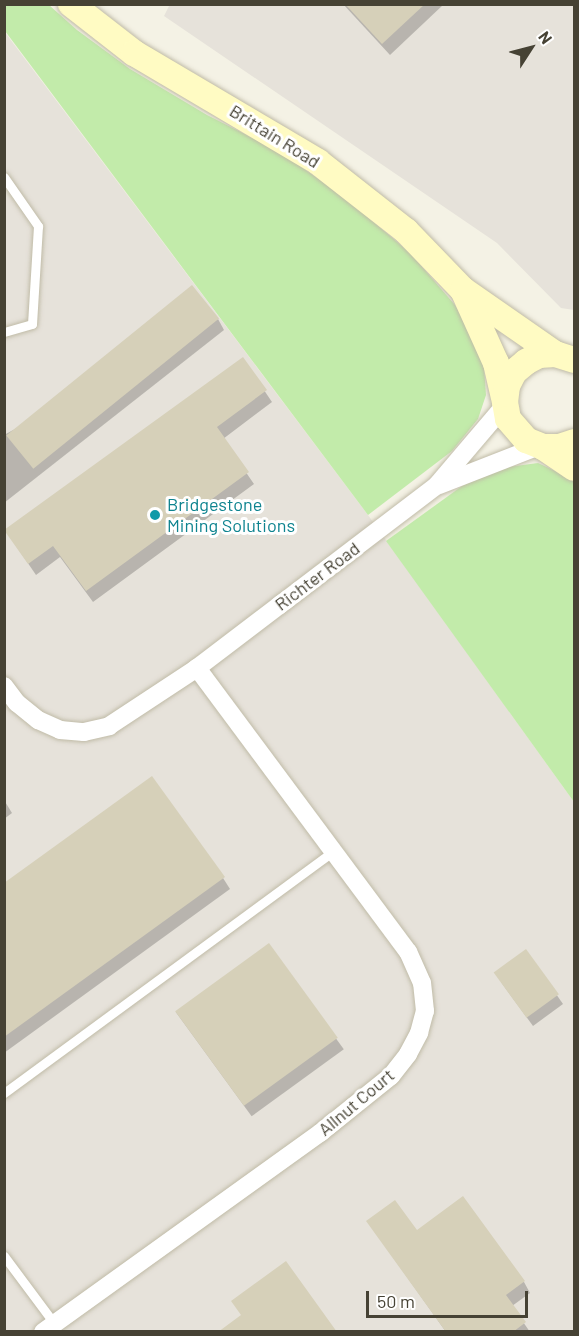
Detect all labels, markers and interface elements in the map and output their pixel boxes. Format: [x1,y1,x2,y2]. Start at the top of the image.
north arrow [501,18,561,78]
text: N [535,27,557,47]
street label: Brittain Road [226,100,324,172]
place label: Bridgestone Mining Solutions [167,494,295,536]
marker: Bridgestone Mining Solutions [148,508,162,522]
street label: Richter Road [270,537,364,615]
street label: Allnut Court [314,1064,398,1140]
scale bar [369,1279,531,1317]
text: 50 m [377,1290,415,1312]

